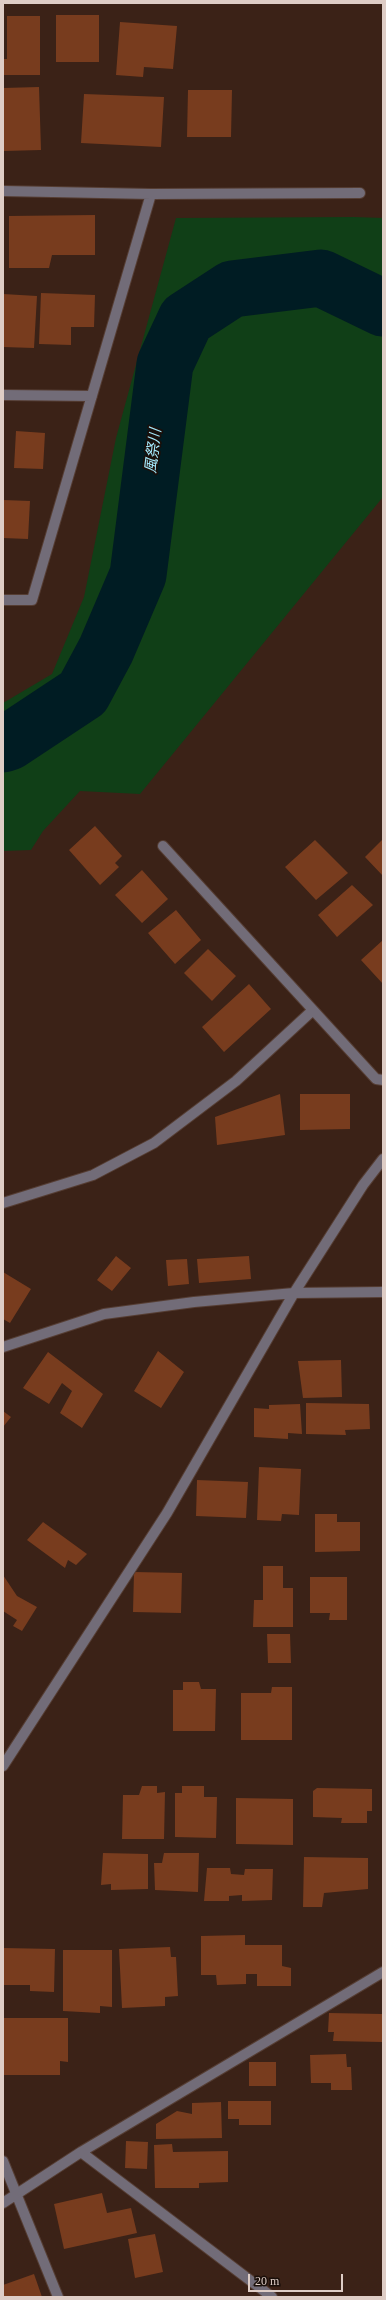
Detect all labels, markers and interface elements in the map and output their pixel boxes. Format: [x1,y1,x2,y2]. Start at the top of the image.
water label: 風祭川 [142,428,166,474]
scale bar [250,2266,345,2292]
text: 20 m [255,2274,279,2288]

